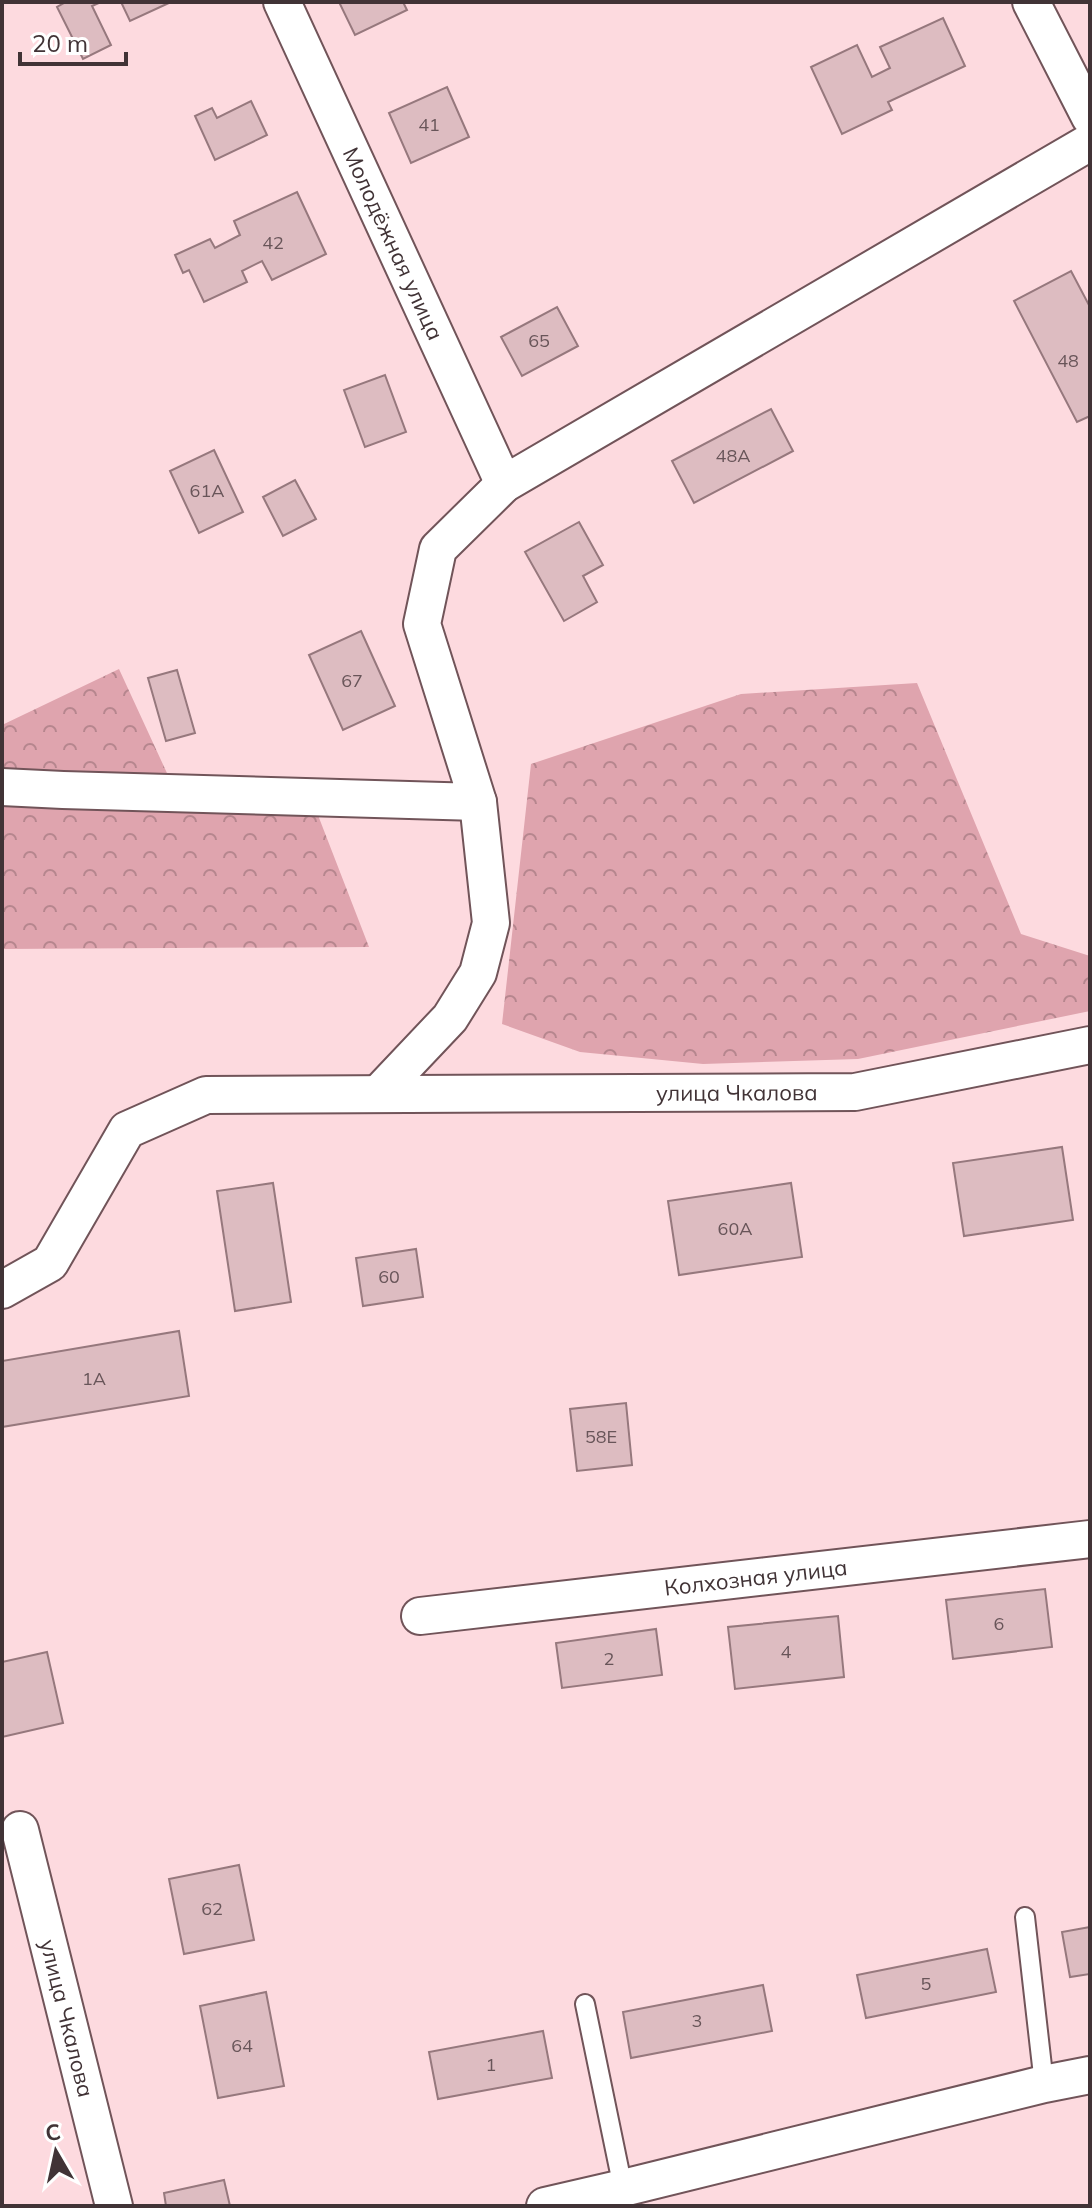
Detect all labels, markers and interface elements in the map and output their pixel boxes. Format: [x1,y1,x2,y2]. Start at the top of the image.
scale bar [20,16,126,66]
text: 20 m [32,28,88,58]
house number: 41 [418,113,440,136]
street label: Молодёжная улица [337,143,450,344]
house number: 42 [262,231,284,254]
house number: 65 [528,329,550,352]
house number: 48 [1057,349,1079,372]
house number: 48А [716,444,750,467]
house number: 61А [190,479,224,502]
house number: 67 [341,669,363,692]
street label: улица Чкалова [656,1078,818,1107]
house number: 60А [718,1217,752,1240]
house number: 60 [378,1265,400,1288]
house number: 1А [82,1367,106,1390]
house number: 58Е [585,1425,617,1448]
street label: Колхозная улица [663,1553,849,1602]
house number: 6 [994,1612,1004,1635]
house number: 4 [781,1640,792,1663]
house number: 2 [604,1647,614,1670]
house number: 62 [201,1897,223,1920]
street label: улица Чкалова [34,1936,100,2100]
house number: 5 [921,1972,932,1995]
house number: 3 [692,2009,702,2032]
house number: 64 [231,2034,253,2057]
house number: 1 [486,2053,496,2076]
north arrow [16,2112,96,2192]
text: С [43,2117,63,2147]

